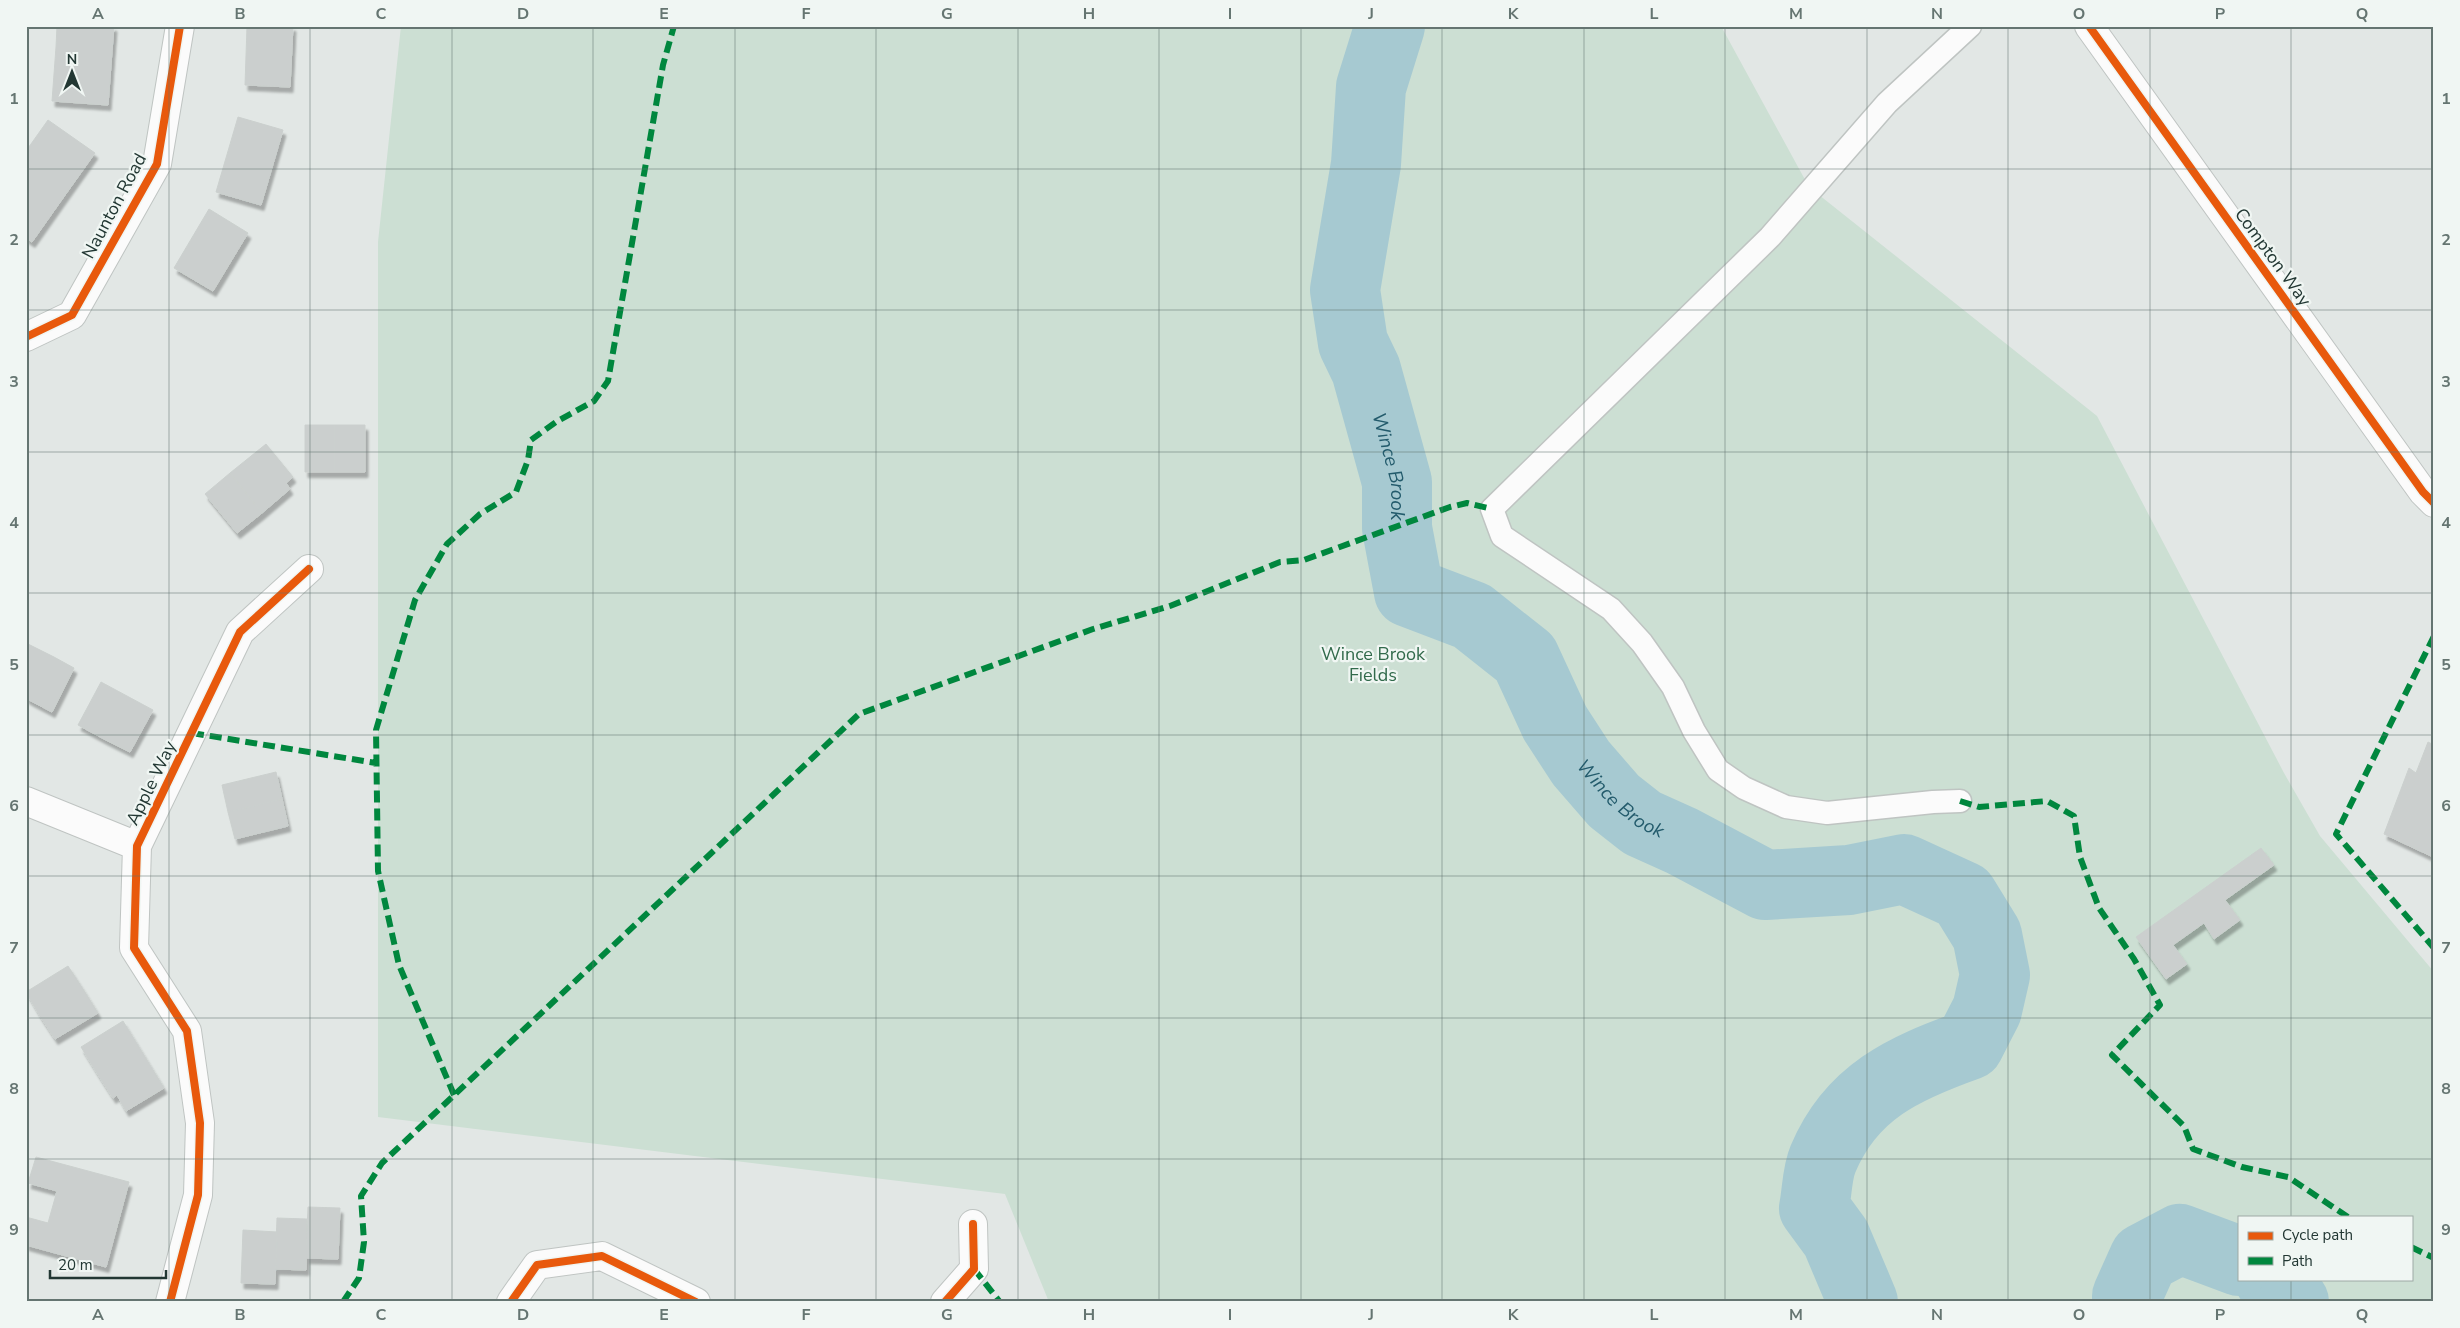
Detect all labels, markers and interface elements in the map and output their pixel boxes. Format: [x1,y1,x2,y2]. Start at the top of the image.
text: A [92,3,104,25]
text: B [234,3,246,25]
text: C [376,3,387,25]
text: D [517,3,529,25]
text: E [659,3,669,25]
text: F [802,3,811,25]
text: G [941,3,953,25]
text: H [1083,3,1095,25]
text: I [1228,3,1232,25]
text: J [1367,3,1374,25]
text: K [1508,3,1520,25]
text: L [1650,3,1659,25]
text: M [1789,3,1803,25]
text: N [1931,3,1943,25]
text: O [2073,3,2085,25]
text: P [2215,3,2225,25]
text: Q [2356,3,2368,25]
north arrow [48,48,98,98]
text: N [67,50,77,69]
text: 1 [9,88,19,110]
text: 1 [2441,88,2451,110]
street label: Naunton Road [76,149,152,263]
street label: Compton Way [2229,203,2317,312]
text: 2 [9,229,19,251]
text: 2 [2441,229,2451,251]
text: 3 [9,371,19,393]
text: 3 [2441,371,2451,393]
water label: Wince Brook [1365,410,1410,521]
text: 4 [9,512,19,534]
text: 4 [2441,512,2451,534]
park label: Wince Brook Fields [1321,642,1426,687]
text: 5 [9,654,19,676]
text: 5 [2441,654,2451,676]
street label: Apple Way [120,736,182,829]
water label: Wince Brook [1571,754,1669,845]
text: 6 [9,795,19,817]
text: 6 [2441,795,2451,817]
text: 7 [9,937,19,959]
text: 7 [2441,937,2451,959]
text: 8 [9,1078,19,1100]
text: 8 [2441,1078,2451,1100]
legend [2238,1216,2412,1280]
text: 9 [9,1219,19,1241]
text: 9 [2441,1219,2451,1241]
text: Cycle path [2282,1225,2353,1245]
scale bar [50,1248,166,1280]
text: Path [2282,1251,2313,1271]
text: 20 m [58,1255,93,1275]
text: A [92,1304,104,1326]
text: B [234,1304,246,1326]
text: C [376,1304,387,1326]
text: D [517,1304,529,1326]
text: E [659,1304,669,1326]
text: F [802,1304,811,1326]
text: G [941,1304,953,1326]
text: H [1083,1304,1095,1326]
text: I [1228,1304,1232,1326]
text: J [1367,1304,1374,1326]
text: K [1508,1304,1520,1326]
text: L [1650,1304,1659,1326]
text: M [1789,1304,1803,1326]
text: N [1931,1304,1943,1326]
text: O [2073,1304,2085,1326]
text: P [2215,1304,2225,1326]
text: Q [2356,1304,2368,1326]

